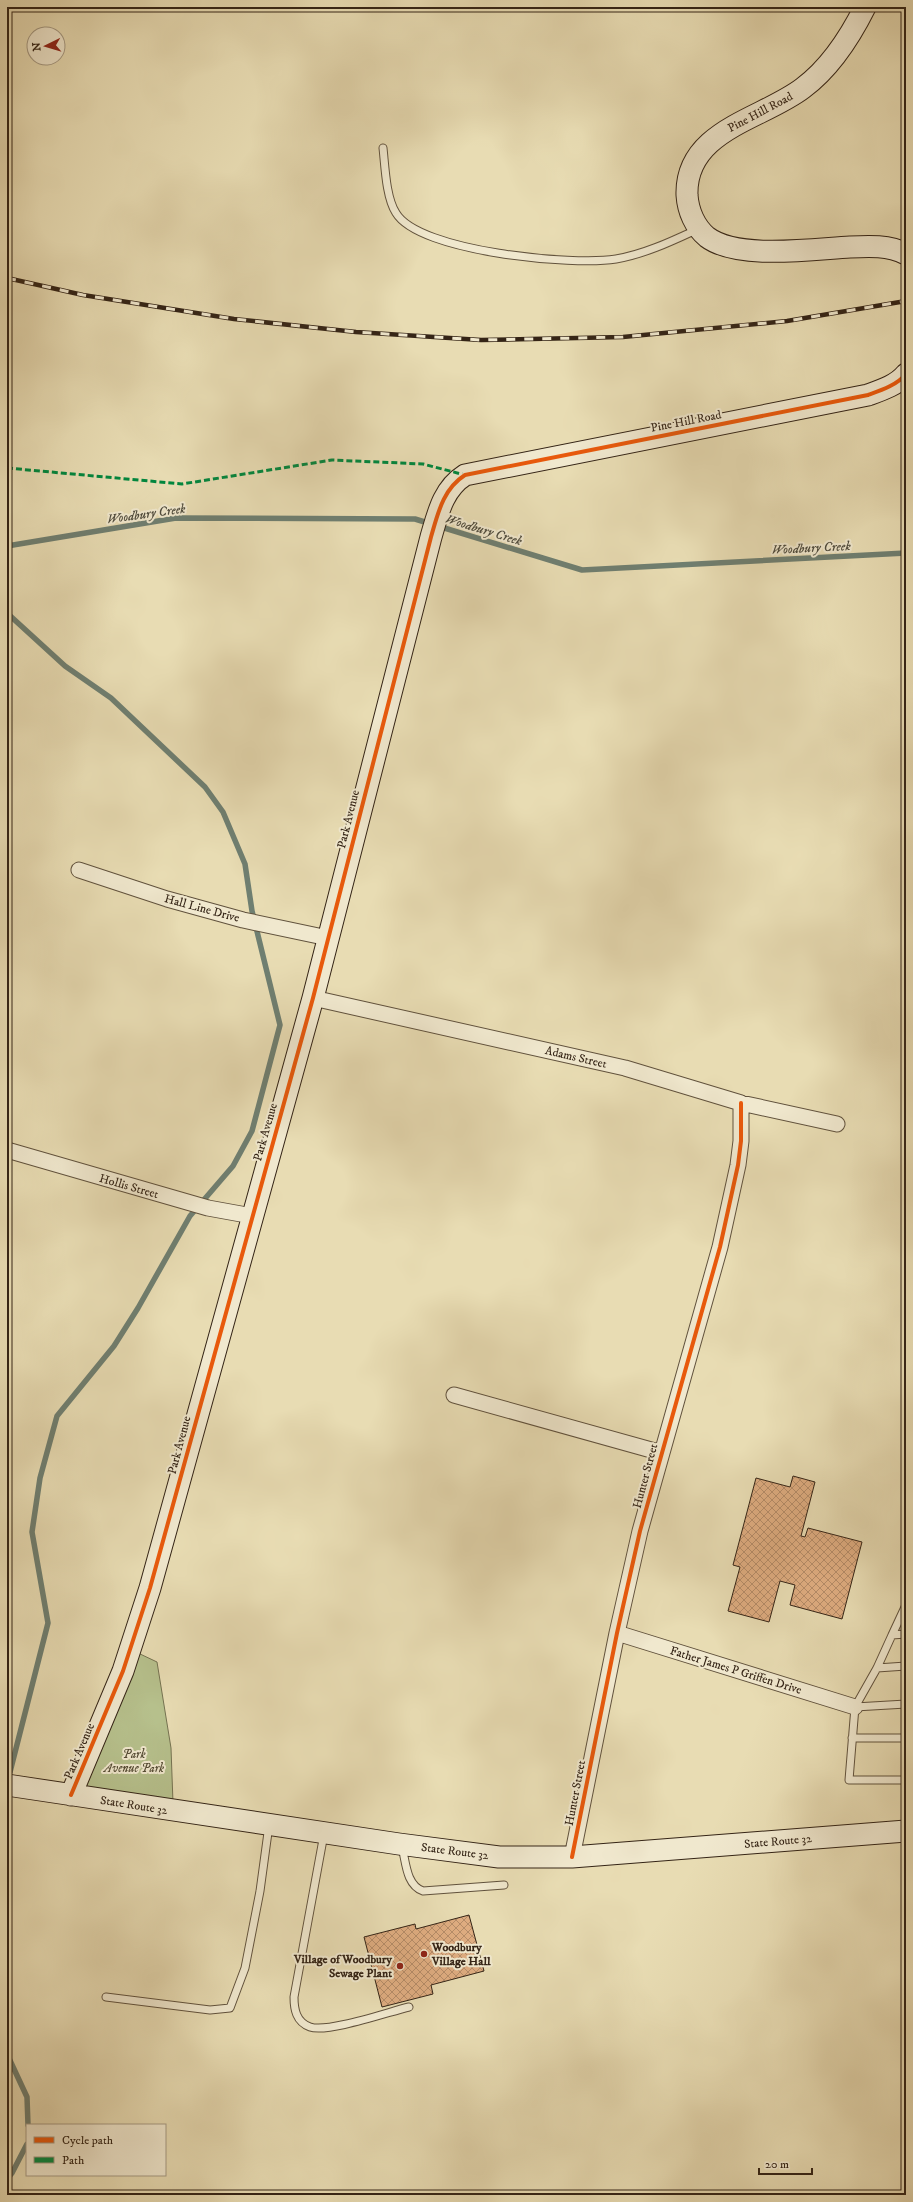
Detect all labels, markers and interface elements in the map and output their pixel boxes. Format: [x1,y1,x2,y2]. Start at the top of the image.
north arrow [26,26,66,66]
text: N [30,42,44,52]
street label: Pine Hill Road [725,89,795,136]
street label: Pine Hill Road [650,407,723,436]
water label: Woodbury Creek [106,500,187,527]
water label: Woodbury Creek [443,511,525,549]
water label: Woodbury Creek [771,538,852,558]
street label: Park Avenue [334,788,363,850]
street label: Hall Line Drive [163,891,241,926]
street label: Adams Street [544,1043,608,1072]
street label: Park Avenue [250,1101,281,1163]
street label: Hollis Street [97,1171,160,1202]
street label: Park Avenue [165,1414,194,1476]
street label: Hunter Street [630,1442,661,1510]
street label: Father James P Griffen Drive [668,1643,804,1698]
street label: Park Avenue [61,1721,98,1782]
park label: Park Avenue Park [102,1747,164,1776]
street label: Hunter Street [562,1759,589,1827]
street label: State Route 32 [99,1793,169,1818]
street label: State Route 32 [744,1831,813,1852]
street label: State Route 32 [420,1840,490,1863]
place label: Woodbury Village Hall [431,1940,491,1969]
marker: Woodbury Village Hall [419,1949,429,1959]
place label: Village of Woodbury Sewage Plant [293,1952,392,1981]
marker: Village of Woodbury Sewage Plant [395,1961,405,1971]
legend [26,2124,166,2176]
text: Cycle path [62,2133,114,2148]
scale bar [759,2150,812,2176]
text: Path [62,2153,85,2168]
text: 20 m [765,2157,789,2172]

